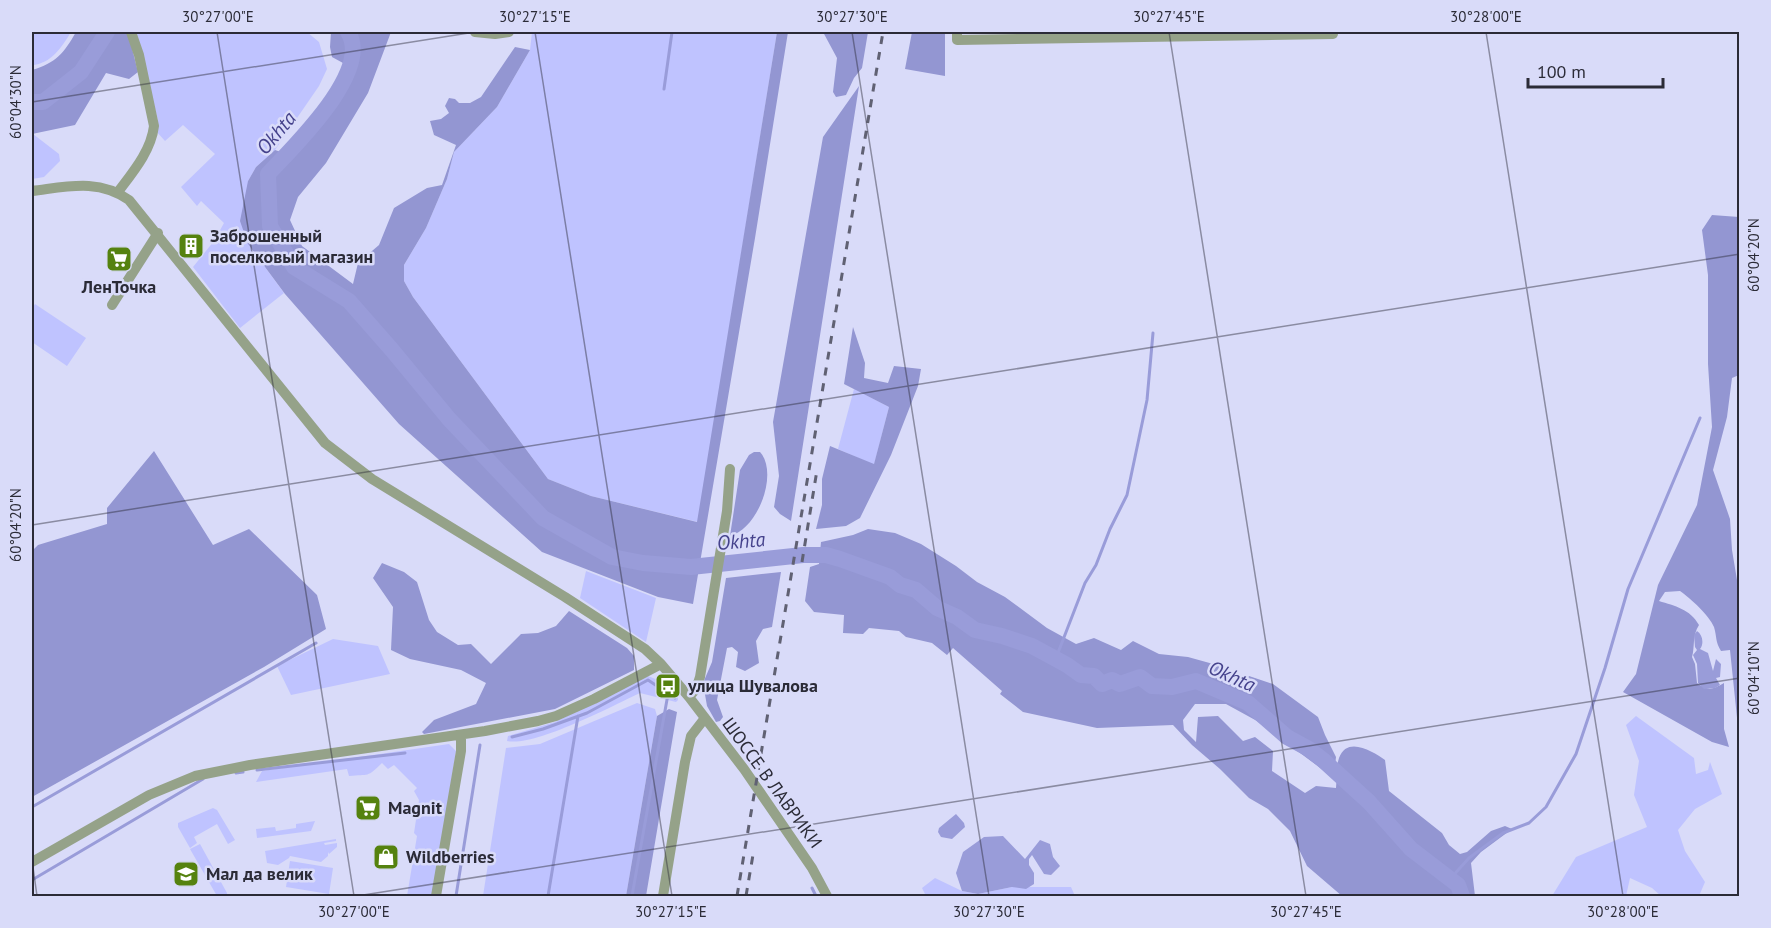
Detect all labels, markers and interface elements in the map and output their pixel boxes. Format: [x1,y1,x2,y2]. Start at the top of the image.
text: 30°27'00"E [182,7,254,26]
text: 30°27'15"E [499,7,571,26]
text: 30°27'30"E [816,7,888,26]
text: 30°27'45"E [1133,7,1205,26]
text: 30°28'00"E [1450,7,1522,26]
scale bar [1528,51,1663,89]
text: 100 m [1537,60,1586,83]
text: 60°04'30"N [6,65,25,139]
water label: Okhta [250,106,302,160]
text: 60°04'20"N [1744,218,1763,292]
place label: Заброшенный поселковый магазин [210,224,373,268]
building icon: Заброшенный поселковый магазин [176,231,206,261]
supermarket icon: ЛенТочка [104,244,134,274]
place label: ЛенТочка [81,275,156,298]
text: 60°04'20"N [6,488,25,562]
water label: Okhta [716,526,767,556]
text: 60°04'10"N [1744,641,1763,715]
water label: Okhta [1205,654,1260,698]
bus stop icon: улица Шувалова [653,671,683,701]
place label: улица Шувалова [687,674,818,697]
street label: ШОССЕ В ЛАВРИКИ [717,713,827,852]
supermarket icon: Magnit [353,793,383,823]
place label: Magnit [388,796,443,819]
shop icon: Wildberries [371,842,401,872]
place label: Wildberries [406,845,495,868]
school or university icon: Мал да велик [171,859,201,889]
place label: Мал да велик [206,862,313,885]
text: 30°27'00"E [318,902,390,921]
text: 30°27'15"E [635,902,707,921]
text: 30°27'30"E [953,902,1025,921]
text: 30°27'45"E [1270,902,1342,921]
text: 30°28'00"E [1587,902,1659,921]

